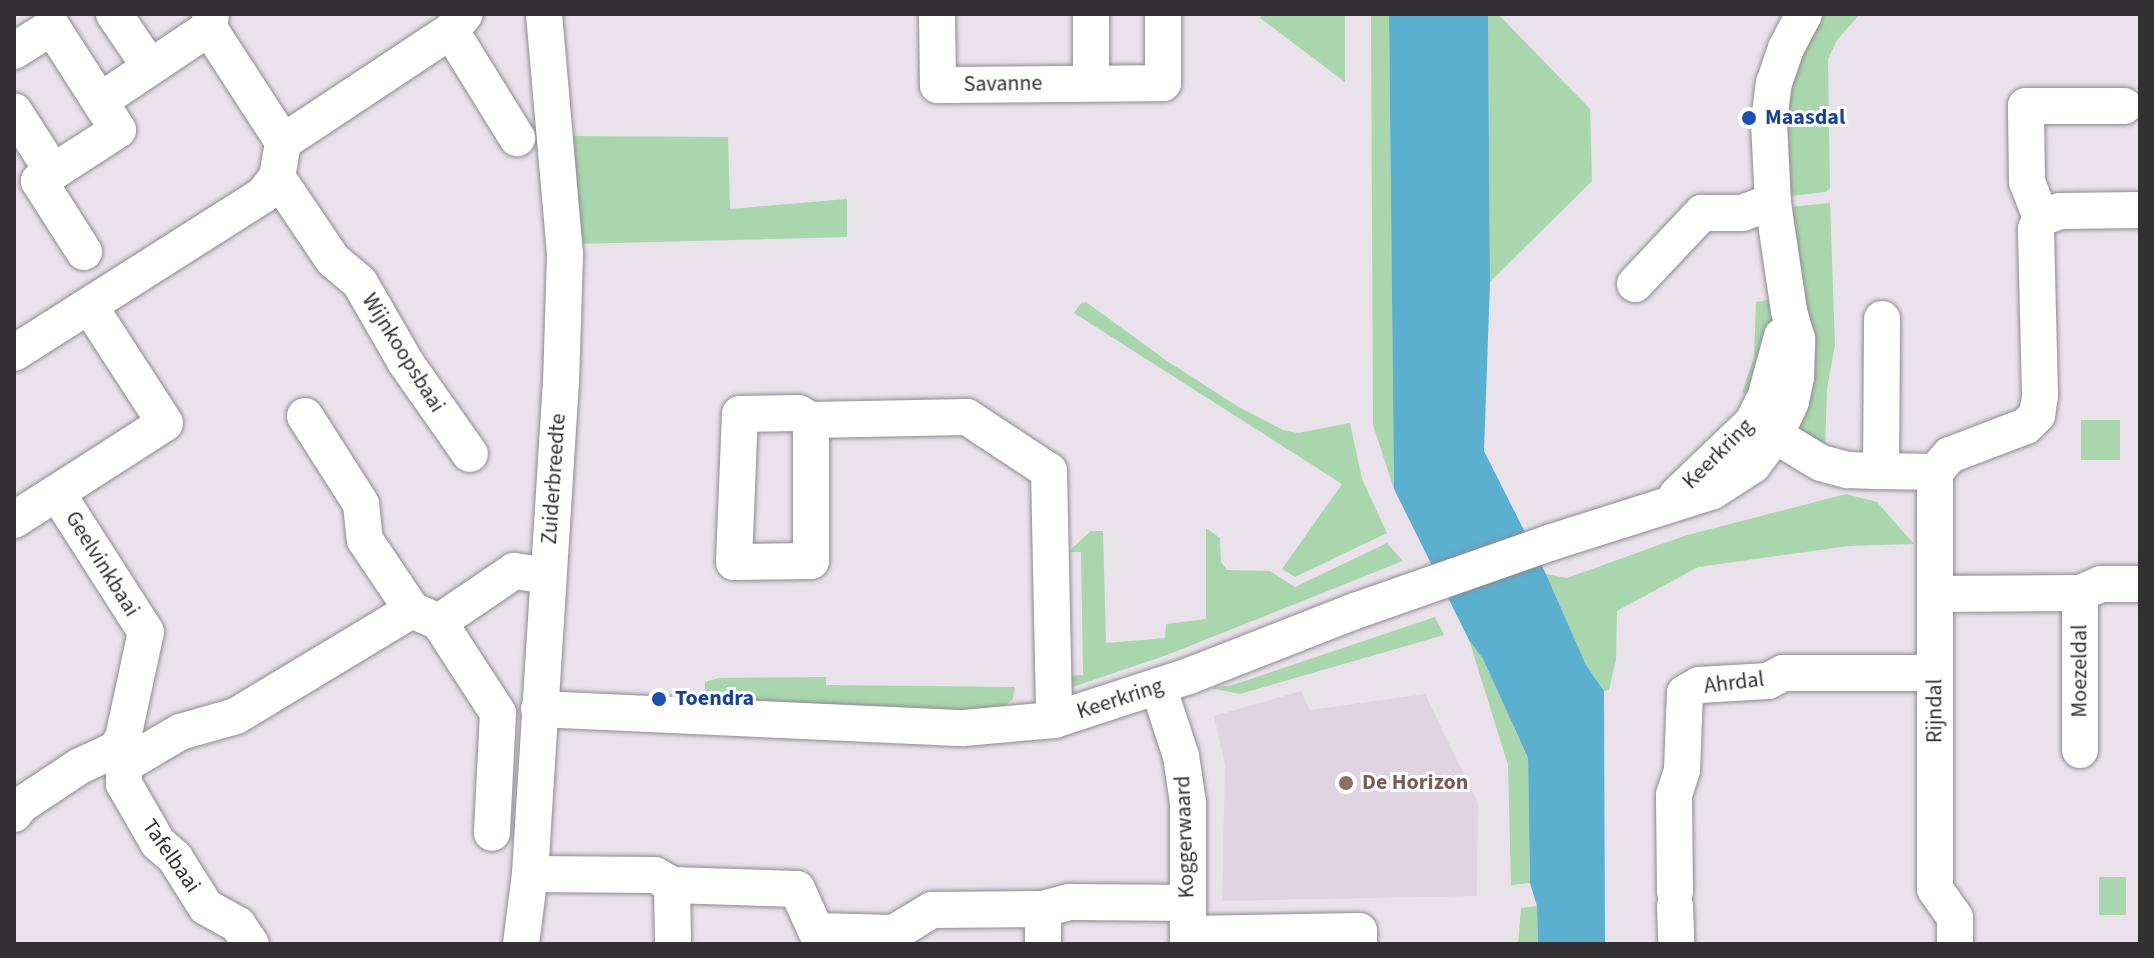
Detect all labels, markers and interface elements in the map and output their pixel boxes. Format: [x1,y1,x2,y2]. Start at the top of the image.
street label: Savanne [963,70,1043,98]
place label: Maasdal [1765,105,1845,131]
marker: Maasdal [1740,109,1758,127]
street label: Wijnkoopsbaai [356,289,450,417]
street label: Zuiderbreedte [536,413,572,545]
street label: Keerkring [1677,413,1759,495]
street label: Geelvinkbaai [59,507,145,621]
street label: Moezeldal [2067,624,2093,718]
street label: Ahrdal [1702,666,1766,700]
street label: Keerkring [1074,673,1166,725]
street label: Rijndal [1922,679,1948,743]
place label: Toendra [675,686,754,712]
marker: Toendra [650,690,668,708]
place label: De Horizon [1362,770,1468,796]
marker: De Horizon [1337,774,1355,792]
street label: Koggerwaard [1170,775,1200,899]
street label: Tafelbaai [136,814,206,898]

